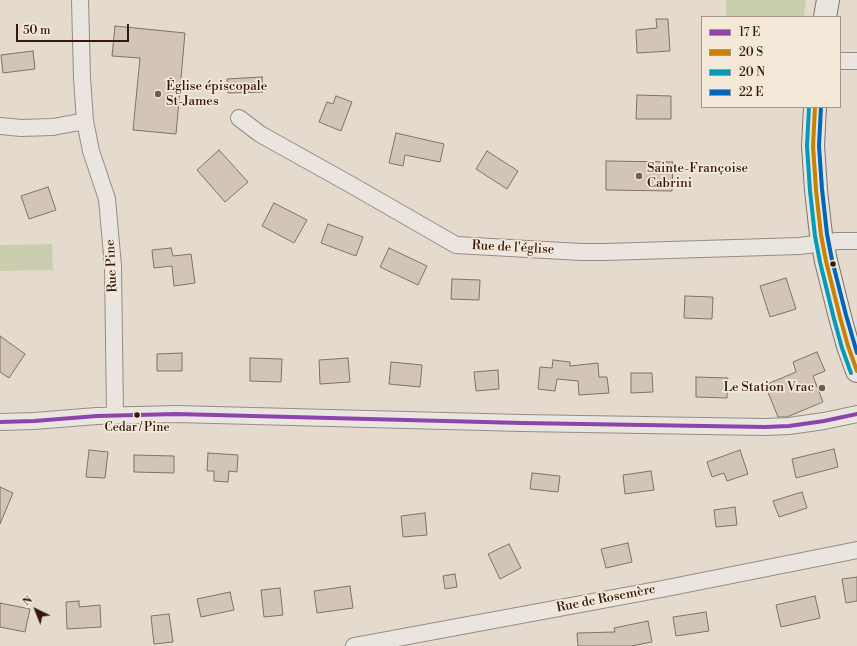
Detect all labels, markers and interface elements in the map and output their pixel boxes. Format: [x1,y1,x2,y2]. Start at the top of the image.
scale bar [18,16,131,42]
legend [701,16,841,108]
text: 50 m [23,23,51,38]
text: 17 E [739,25,760,40]
text: 20 S [739,45,763,60]
text: 20 N [739,65,765,80]
place label: Église épiscopale St-James [166,79,267,110]
text: 22 E [739,85,763,100]
marker: Église épiscopale St-James [153,89,163,99]
place label: Sainte-Françoise Cabrini [647,161,748,192]
marker: Sainte-Françoise Cabrini [634,171,644,181]
street label: Rue de l'église [471,238,555,258]
street label: Rue Pine [103,239,121,293]
unlabelled marker [828,259,838,269]
place label: Le Station Vrac [723,380,814,396]
marker: Le Station Vrac [817,383,827,393]
marker: Cedar / Pine [132,410,142,420]
place label: Cedar / Pine [105,421,169,435]
street label: Rue de Rosemère [555,582,657,616]
north arrow [16,590,56,630]
text: N [20,593,36,609]

